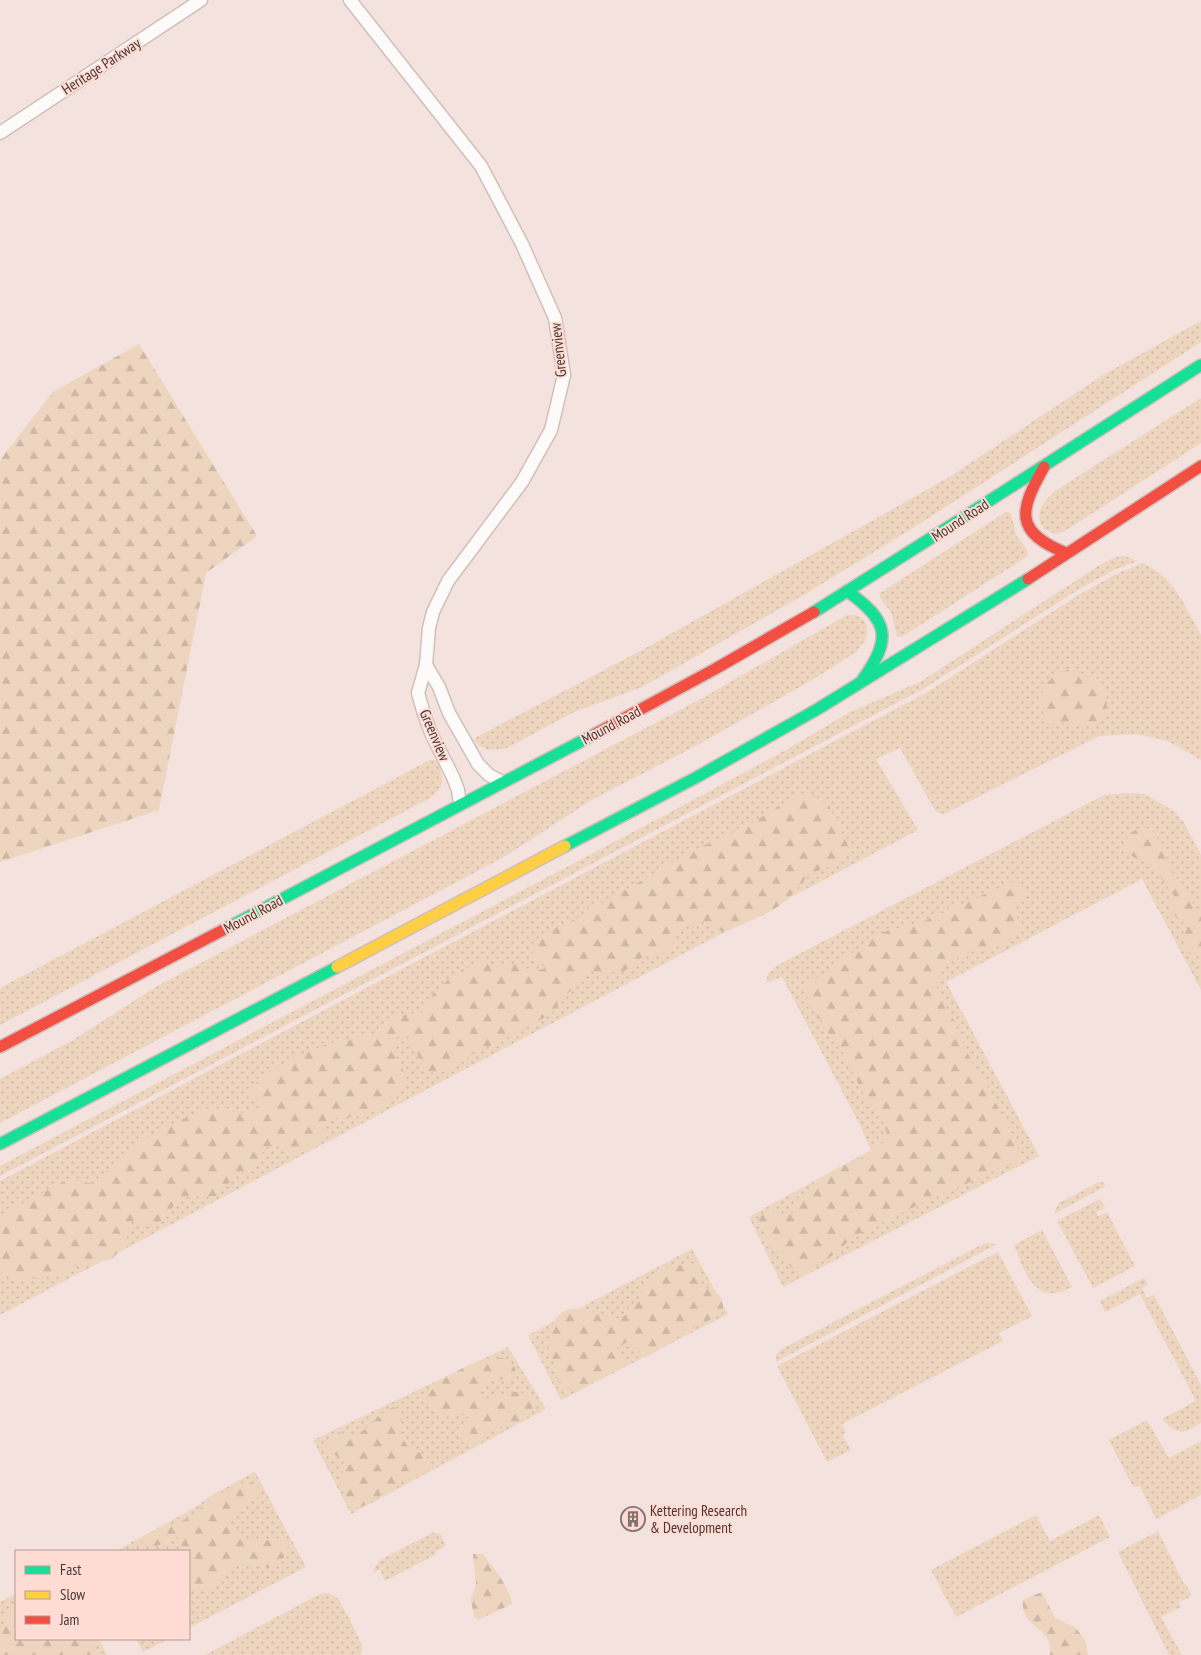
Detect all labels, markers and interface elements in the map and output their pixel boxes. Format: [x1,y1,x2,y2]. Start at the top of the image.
street label: Heritage Parkway [58,33,144,99]
street label: Greenview [546,322,570,378]
street label: Mound Road [928,494,992,546]
street label: Mound Road [578,701,644,749]
street label: Greenview [416,706,454,764]
street label: Mound Road [220,890,286,938]
place label: Kettering Research & Development [650,1501,747,1537]
building icon: Kettering Research & Development [620,1506,646,1532]
legend [15,1550,190,1640]
text: Fast [60,1560,81,1579]
text: Slow [60,1585,85,1604]
text: Jam [59,1610,79,1629]

